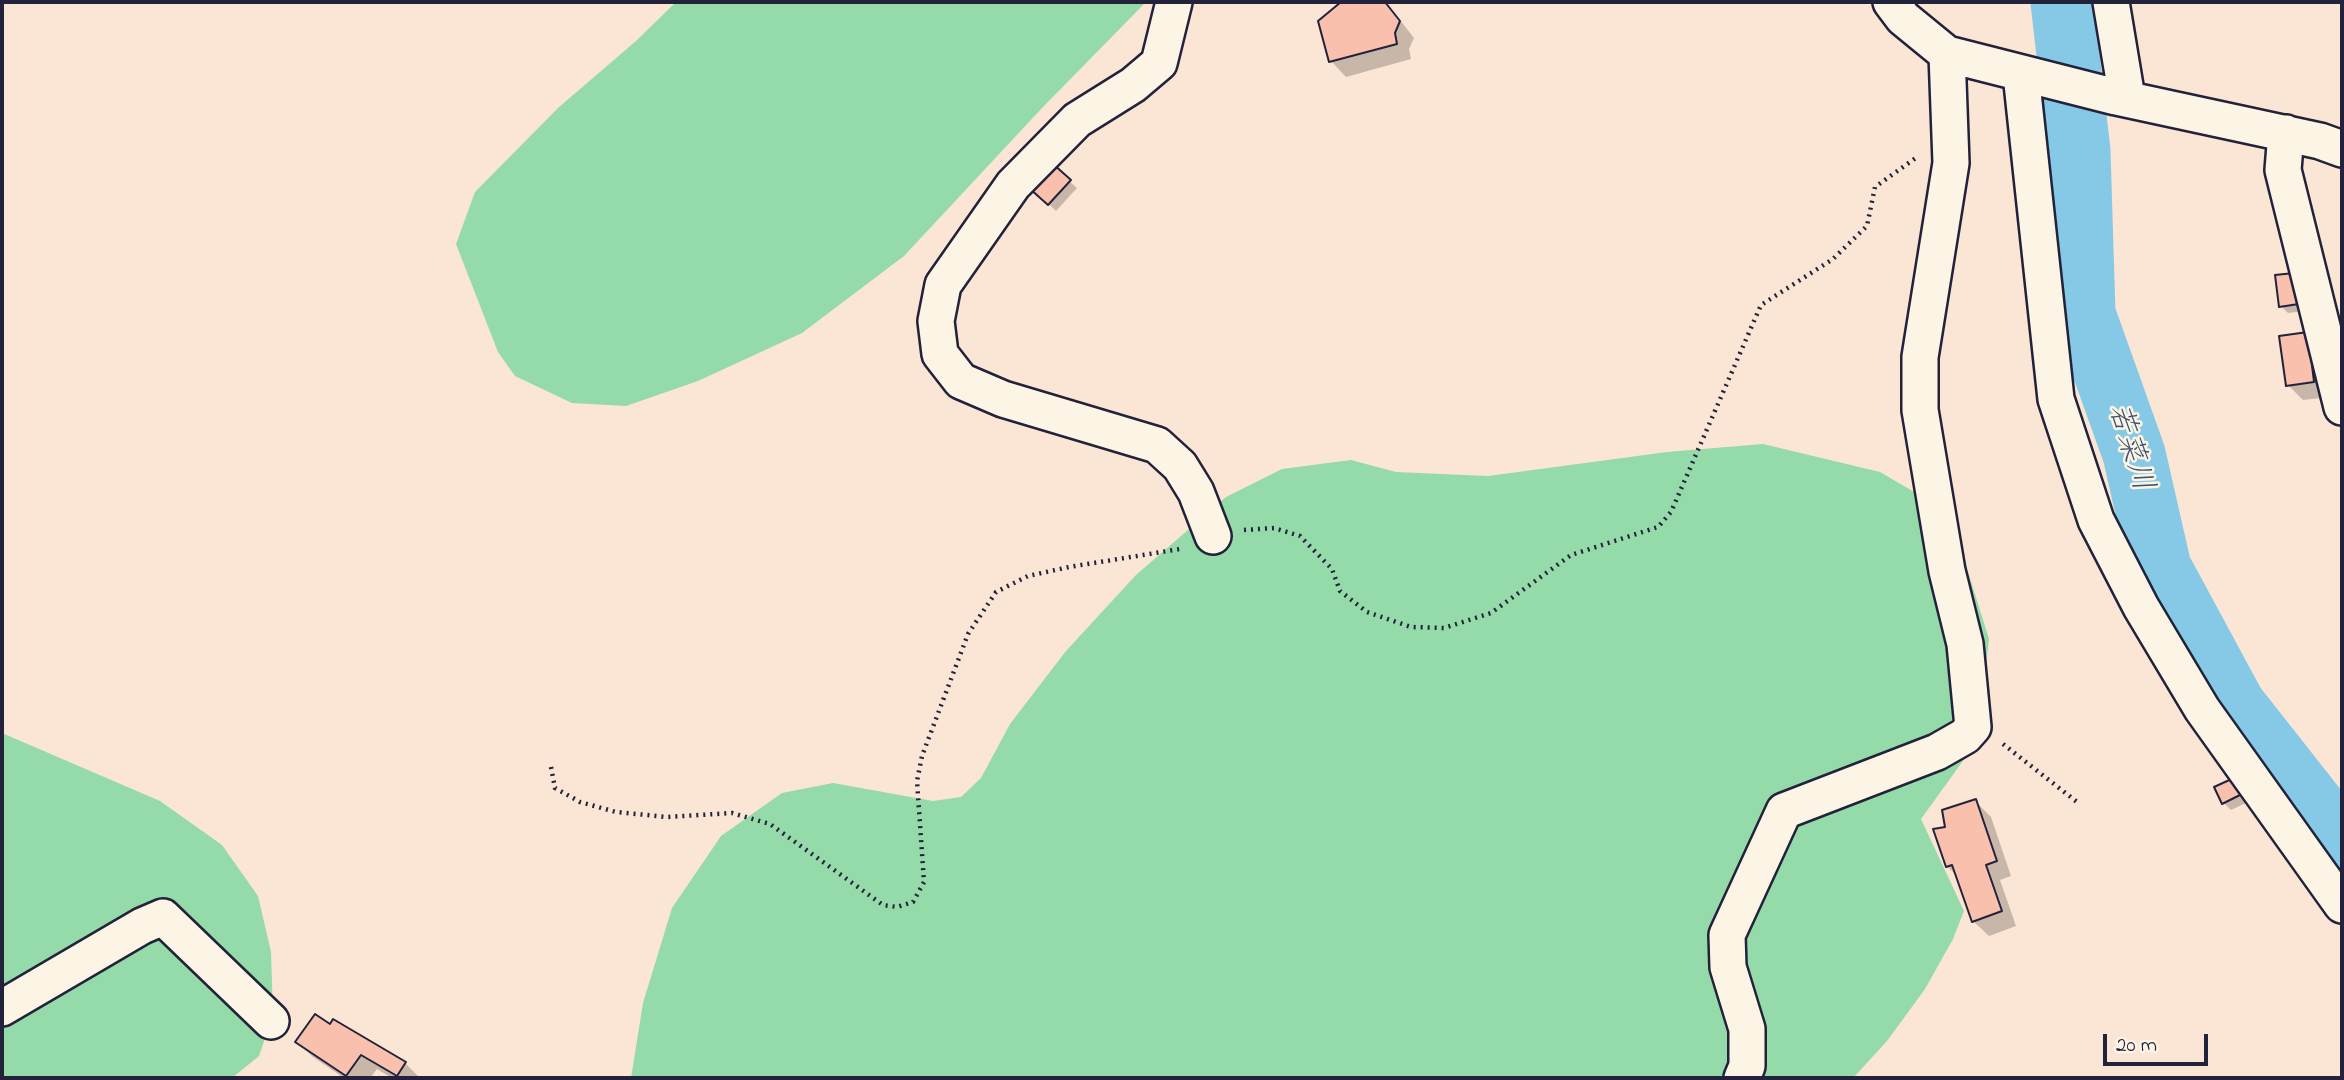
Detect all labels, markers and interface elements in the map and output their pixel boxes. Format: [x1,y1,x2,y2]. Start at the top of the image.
water label: 若菜川 [2098,400,2158,496]
scale bar [2106,1020,2211,1064]
text: 20 m [2116,1031,2157,1061]

